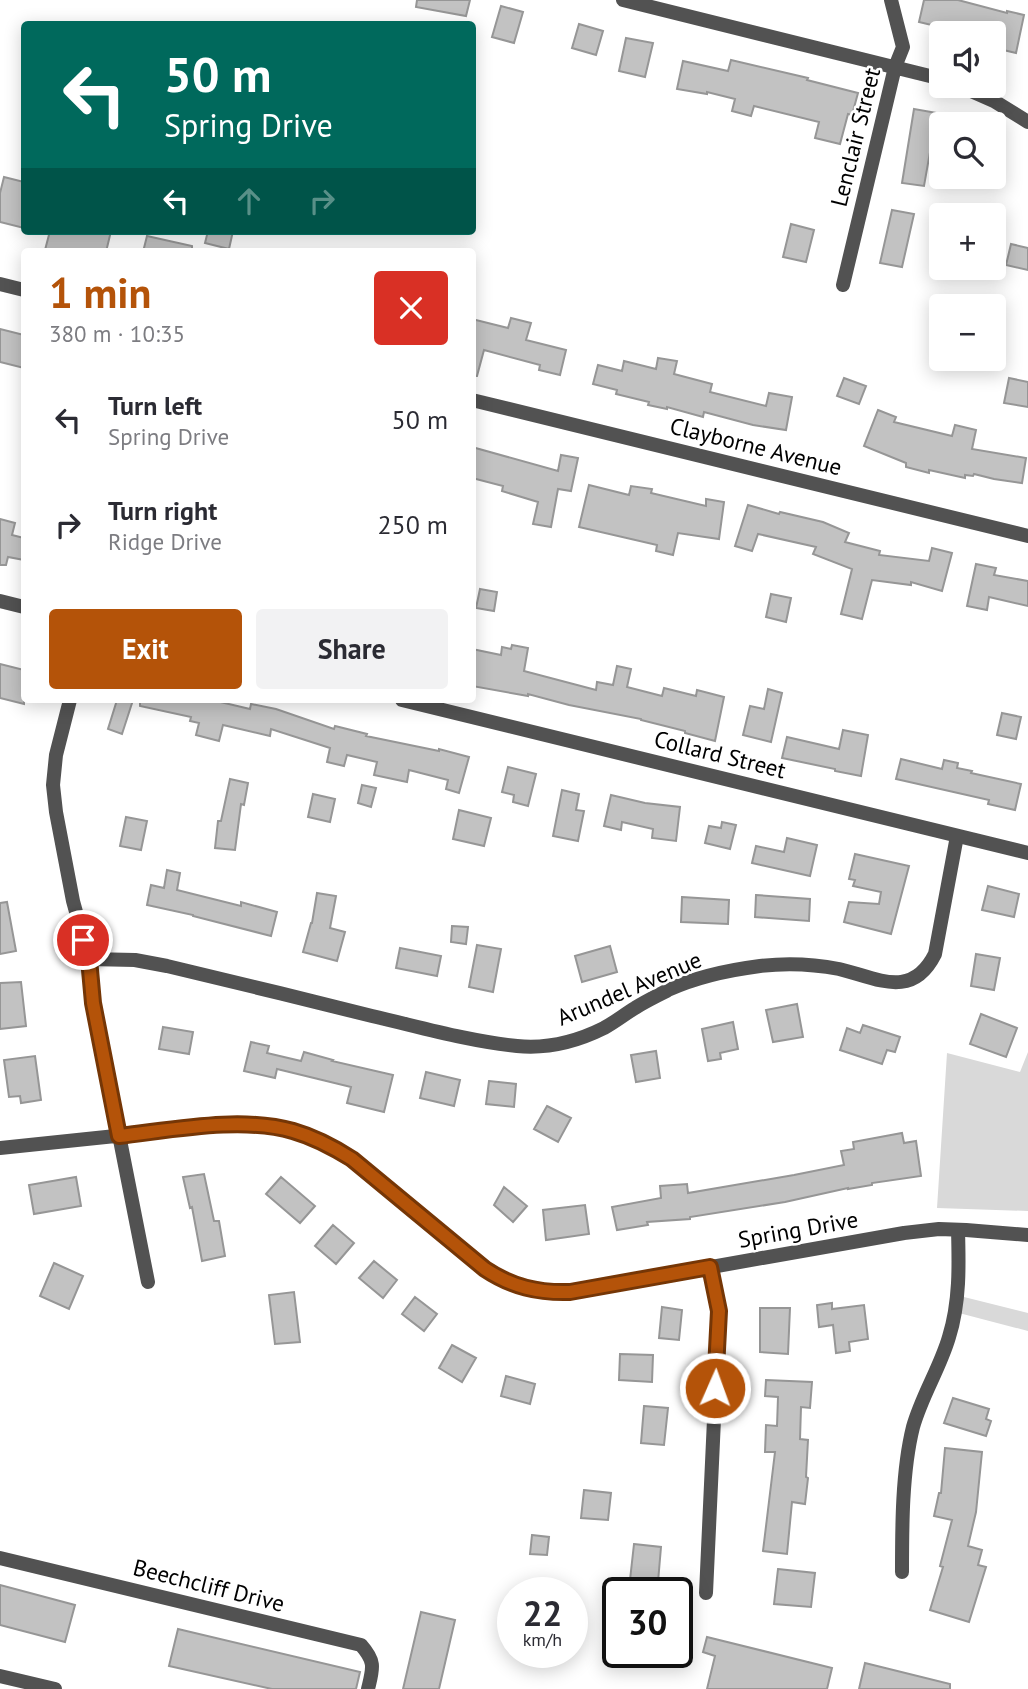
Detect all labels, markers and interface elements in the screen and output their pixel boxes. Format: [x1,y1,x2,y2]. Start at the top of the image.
map controls [929,21,1006,371]
button: sound [929,21,1006,98]
text: 50 m [164,42,271,106]
icon: left [49,49,140,140]
street label: Lenclair Street [824,64,886,209]
text: Spring Drive [164,104,333,146]
button: search [929,112,1006,189]
icon: left [157,182,195,220]
icon: ahead [230,182,268,220]
icon: right [303,182,341,220]
button: + [929,203,1006,280]
text: 1 min [49,265,151,320]
button: close [374,271,448,345]
button: − [929,294,1006,371]
text: 380 m · 10:35 [49,319,185,348]
text: Turn left [108,389,202,422]
icon: left [49,401,87,439]
text: 50 m [392,403,448,436]
street label: Clayborne Avenue [667,411,845,481]
text: Spring Drive [108,422,229,451]
text: Turn right [108,494,217,527]
icon: right [49,506,87,544]
text: 250 m [377,508,448,541]
text: Ridge Drive [108,527,222,556]
button: Exit [49,609,242,689]
button: Share [256,609,448,689]
street label: Collard Street [651,724,789,784]
pin [53,910,113,970]
icon: arrive [64,921,102,959]
street label: Arundel Avenue [552,945,706,1031]
street label: Spring Drive [736,1204,860,1254]
position arrow [678,1351,752,1425]
street label: Beechcliff Drive [130,1552,288,1618]
speed limit sign: 30 [602,1577,693,1668]
text: 22 [523,1590,562,1636]
text: km/h [523,1628,562,1651]

